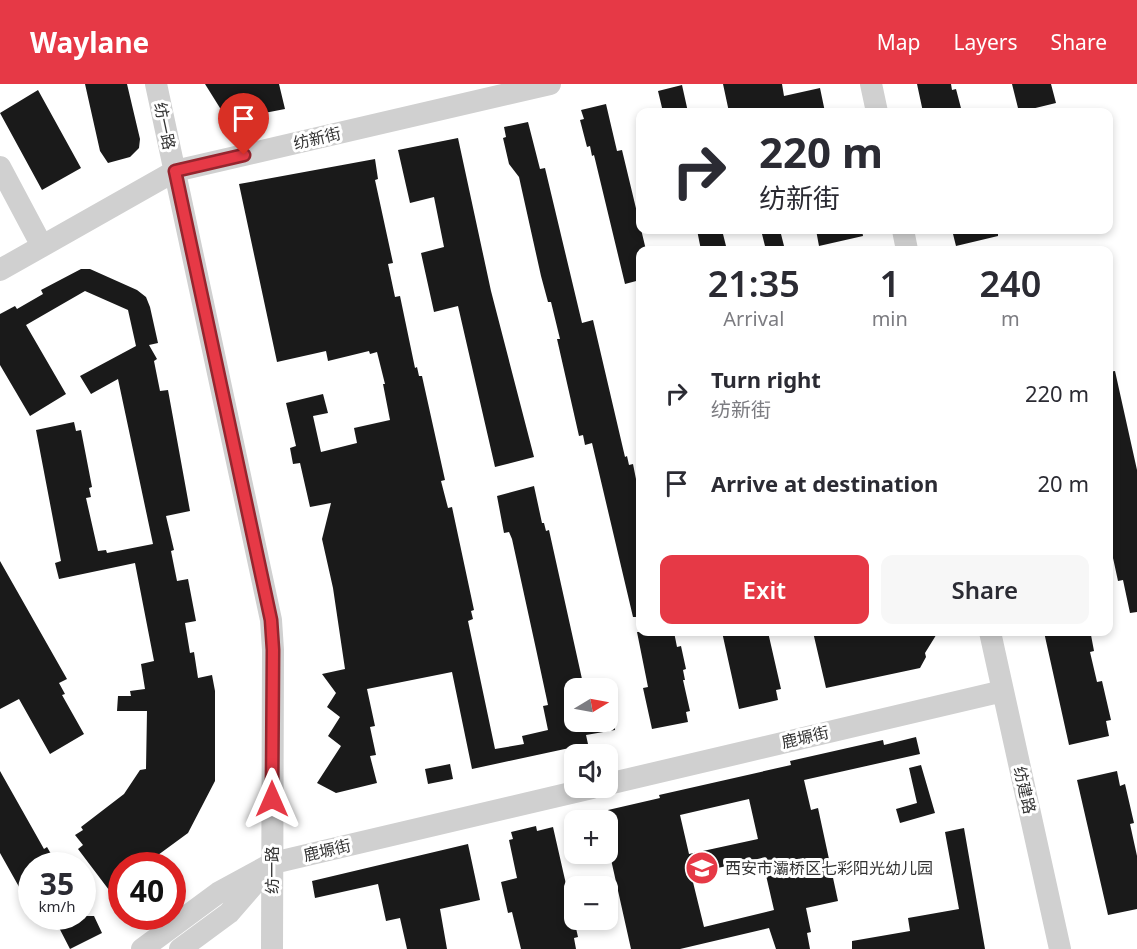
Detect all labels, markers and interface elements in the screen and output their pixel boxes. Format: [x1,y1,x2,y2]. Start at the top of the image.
text: Waylane [30,23,149,61]
text: Map [877,28,921,56]
text: Layers [954,28,1018,56]
text: Share [1051,28,1107,56]
pin [218,93,269,155]
street label: 纺一路 [149,100,181,152]
icon: arrive [227,102,260,135]
street label: 纺新街 [291,122,343,154]
text: 220 m [759,123,883,180]
icon: right [660,132,738,210]
text: 纺新街 [759,179,840,216]
text: 21:35 [708,259,800,308]
text: 1 [879,259,900,308]
text: 240 [980,259,1041,308]
text: Arrival [723,305,784,332]
text: min [872,305,908,332]
text: m [1001,305,1020,332]
text: Turn right [711,364,821,394]
icon: right [660,377,693,410]
text: 220 m [1025,378,1089,408]
text: 纺新街 [711,396,771,423]
icon: arrive [660,467,693,500]
text: Arrive at destination [711,468,938,498]
text: 20 m [1038,468,1089,498]
button: Exit [660,555,869,624]
button: Share [881,555,1089,624]
north arrow [564,678,618,732]
map controls [564,678,618,930]
street label: 鹿塬街 [779,721,831,753]
button: sound [564,744,618,798]
street label: 纺建路 [1009,764,1041,816]
position arrow [240,767,304,831]
button: + [564,810,618,864]
street label: 鹿塬街 [301,834,353,866]
street label: 纺一路 [261,846,283,894]
school or university icon: 西安市灞桥区七彩阳光幼儿园 [684,850,720,886]
speed limit sign: 40 [108,852,186,930]
place label: 西安市灞桥区七彩阳光幼儿园 [725,857,933,879]
text: 35 [40,863,74,904]
button: − [564,876,618,930]
text: km/h [39,896,75,916]

